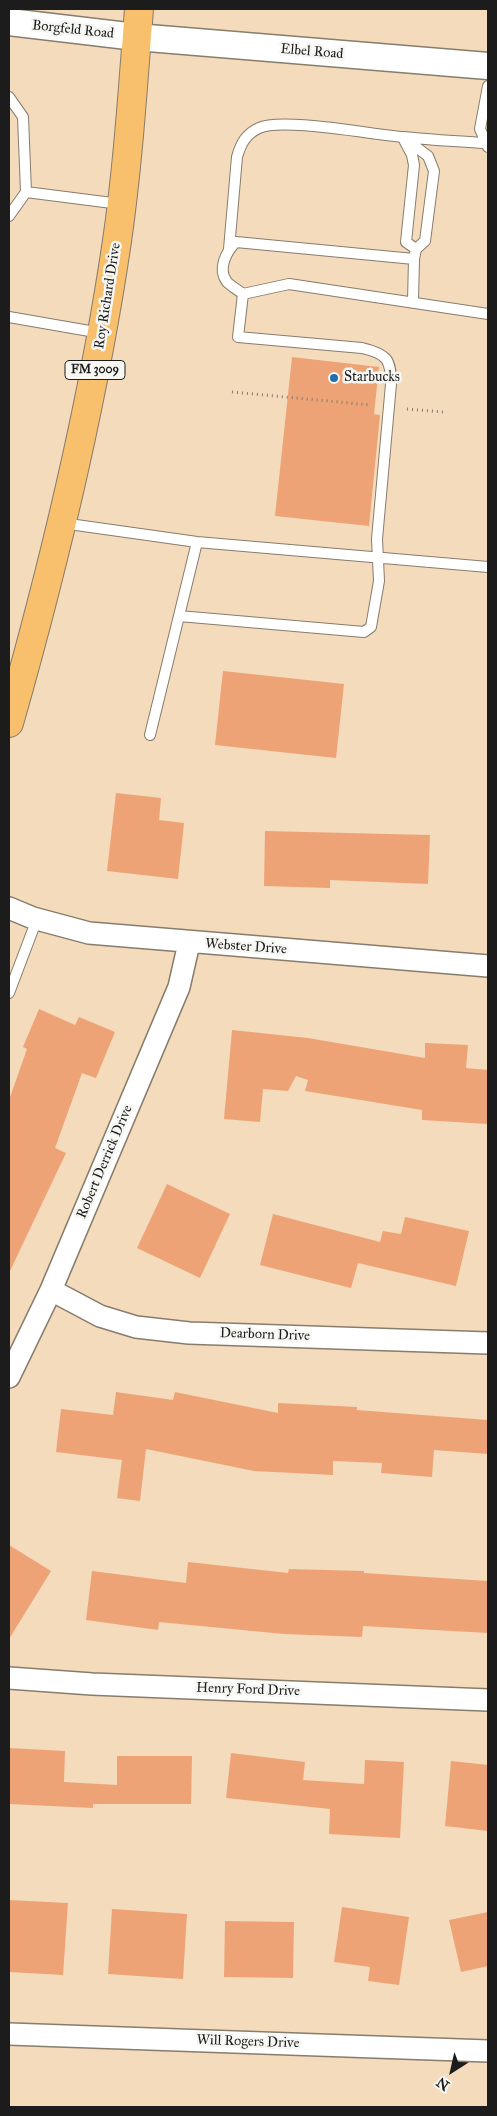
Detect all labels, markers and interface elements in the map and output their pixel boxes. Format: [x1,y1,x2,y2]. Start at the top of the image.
street label: Borgfeld Road [31,17,115,43]
street label: Elbel Road [280,41,344,63]
street label: Roy Richard Drive [91,242,125,350]
road number: FM 3009 [65,360,125,380]
place label: Starbucks [344,370,400,386]
marker: Starbucks [328,372,340,384]
street label: Webster Drive [205,936,287,958]
street label: Robert Derrick Drive [73,1103,137,1221]
street label: Dearborn Drive [220,1325,310,1345]
street label: Henry Ford Drive [196,1680,300,1700]
street label: Will Rogers Drive [196,2032,300,2052]
north arrow [427,2046,477,2096]
text: N [433,2073,453,2094]

